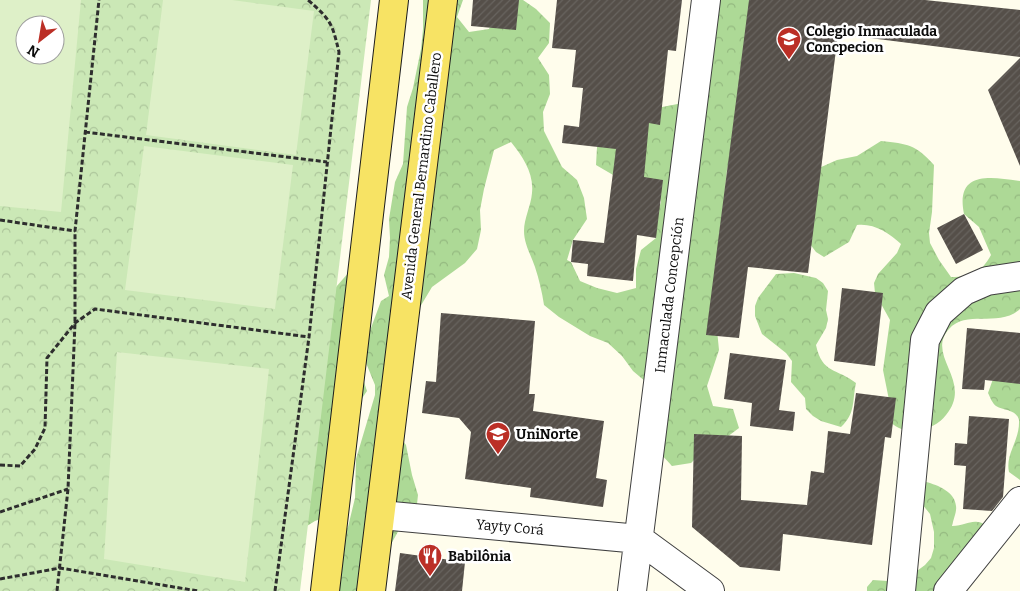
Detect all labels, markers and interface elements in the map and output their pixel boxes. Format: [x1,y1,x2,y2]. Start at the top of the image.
north arrow [15,15,65,65]
place label: Colegio Inmaculada Concpecion [806,23,937,56]
school or university icon: Colegio Inmaculada Concpecion [776,26,802,60]
text: N [24,41,43,61]
street label: Avenida General Bernardino Caballero [398,51,445,301]
street label: Inmaculada Concepción [651,216,688,374]
school or university icon: UniNorte [485,421,511,455]
place label: UniNorte [516,426,579,443]
street label: Yayty Corá [475,516,545,539]
restaurant icon: Babilônia [417,543,443,577]
place label: Babilônia [448,548,511,565]

